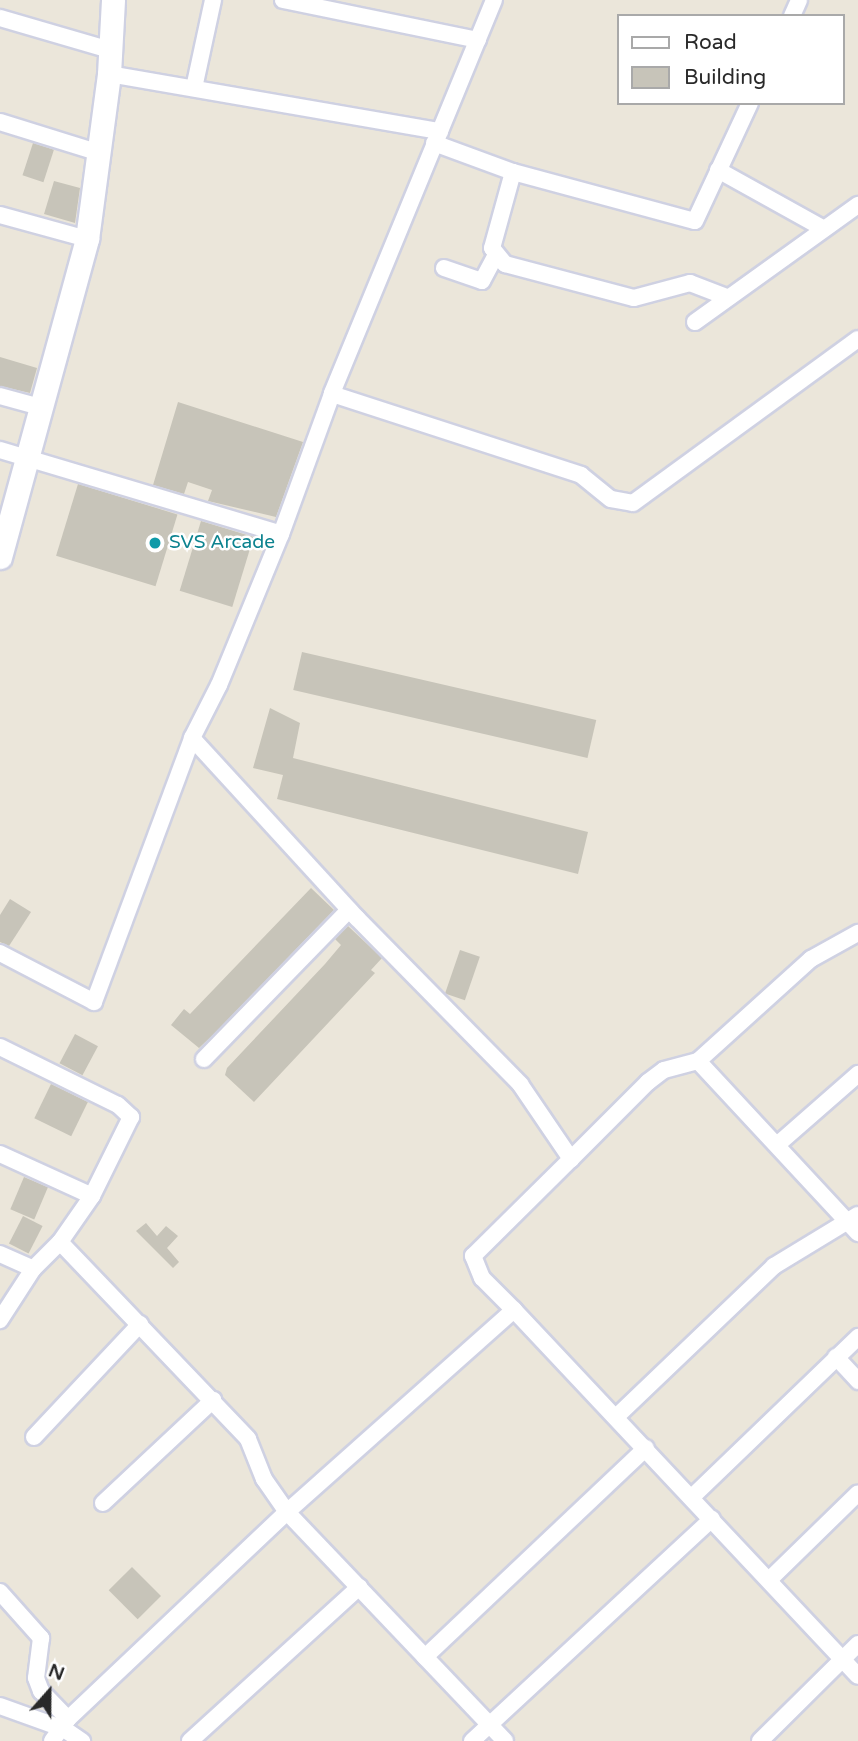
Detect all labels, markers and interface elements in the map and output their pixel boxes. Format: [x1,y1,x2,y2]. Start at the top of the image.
legend [616,14,844,105]
text: Road [684,30,737,55]
text: Building [684,65,766,90]
place label: SVS Arcade [169,532,275,554]
marker: SVS Arcade [147,535,163,551]
north arrow [14,1657,84,1727]
text: N [45,1659,68,1685]

